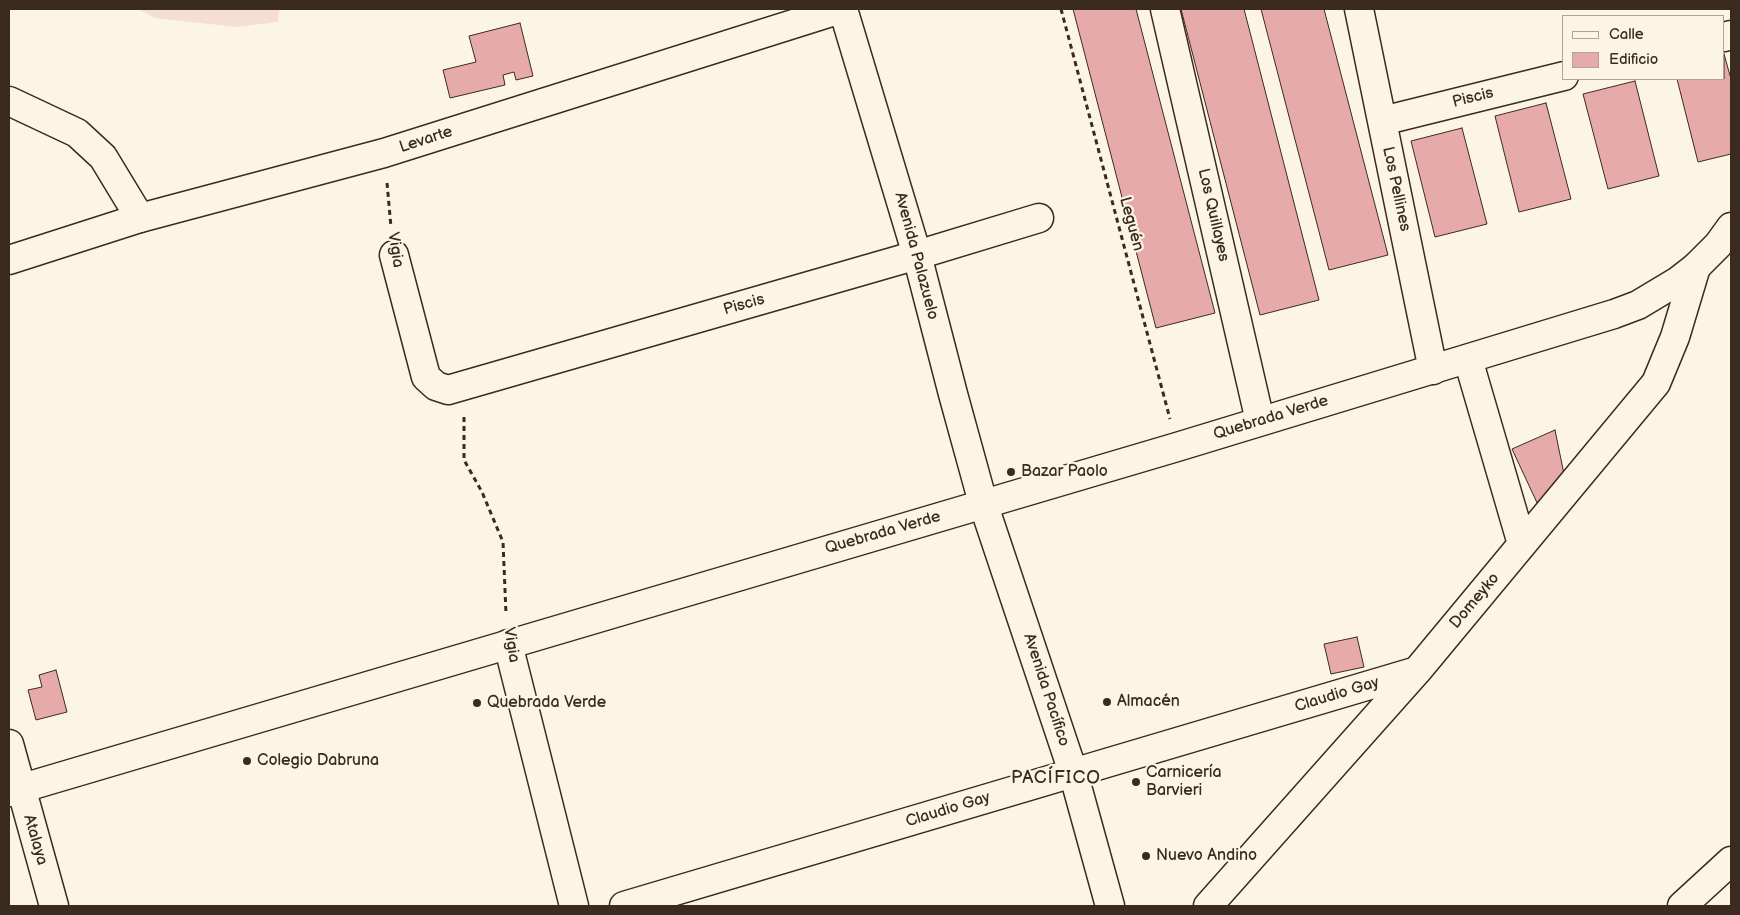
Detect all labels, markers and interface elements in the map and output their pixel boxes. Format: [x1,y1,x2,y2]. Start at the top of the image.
legend [1562,15,1725,80]
text: Calle [1609,25,1644,44]
text: Edificio [1609,50,1658,69]
street label: Piscis [1450,84,1496,112]
street label: Levarte [397,122,455,158]
street label: Los Pellines [1378,145,1414,233]
street label: Los Quillayes [1193,167,1233,263]
street label: Avenida Palazuelo [890,190,942,322]
street label: Leguén [1115,195,1147,253]
street label: Vigia [383,231,407,269]
street label: Piscis [721,290,767,320]
street label: Quebrada Verde [1211,391,1331,445]
place label: Bazar Paolo [1021,462,1108,482]
marker: Bazar Paolo [1005,466,1017,478]
street label: Quebrada Verde [823,507,943,559]
street label: Domeyko [1446,569,1504,633]
street label: Vigia [499,626,523,664]
street label: Avenida Pacífico [1019,631,1073,749]
street label: Claudio Gay [1292,673,1382,717]
place label: Almacén [1117,692,1180,712]
place label: Quebrada Verde [487,693,606,713]
marker: Almacén [1101,696,1113,708]
marker: Quebrada Verde [471,697,483,709]
place label: Colegio Dabruna [257,751,379,771]
marker: Colegio Dabruna [241,755,253,767]
place label: Carnicería Barvieri [1146,763,1222,801]
district label: PACÍFICO [1010,767,1102,789]
marker: Carnicería Barvieri [1130,776,1142,788]
street label: Claudio Gay [903,788,993,832]
street label: Atalaya [19,813,51,867]
place label: Nuevo Andino [1156,846,1257,866]
marker: Nuevo Andino [1140,850,1152,862]

